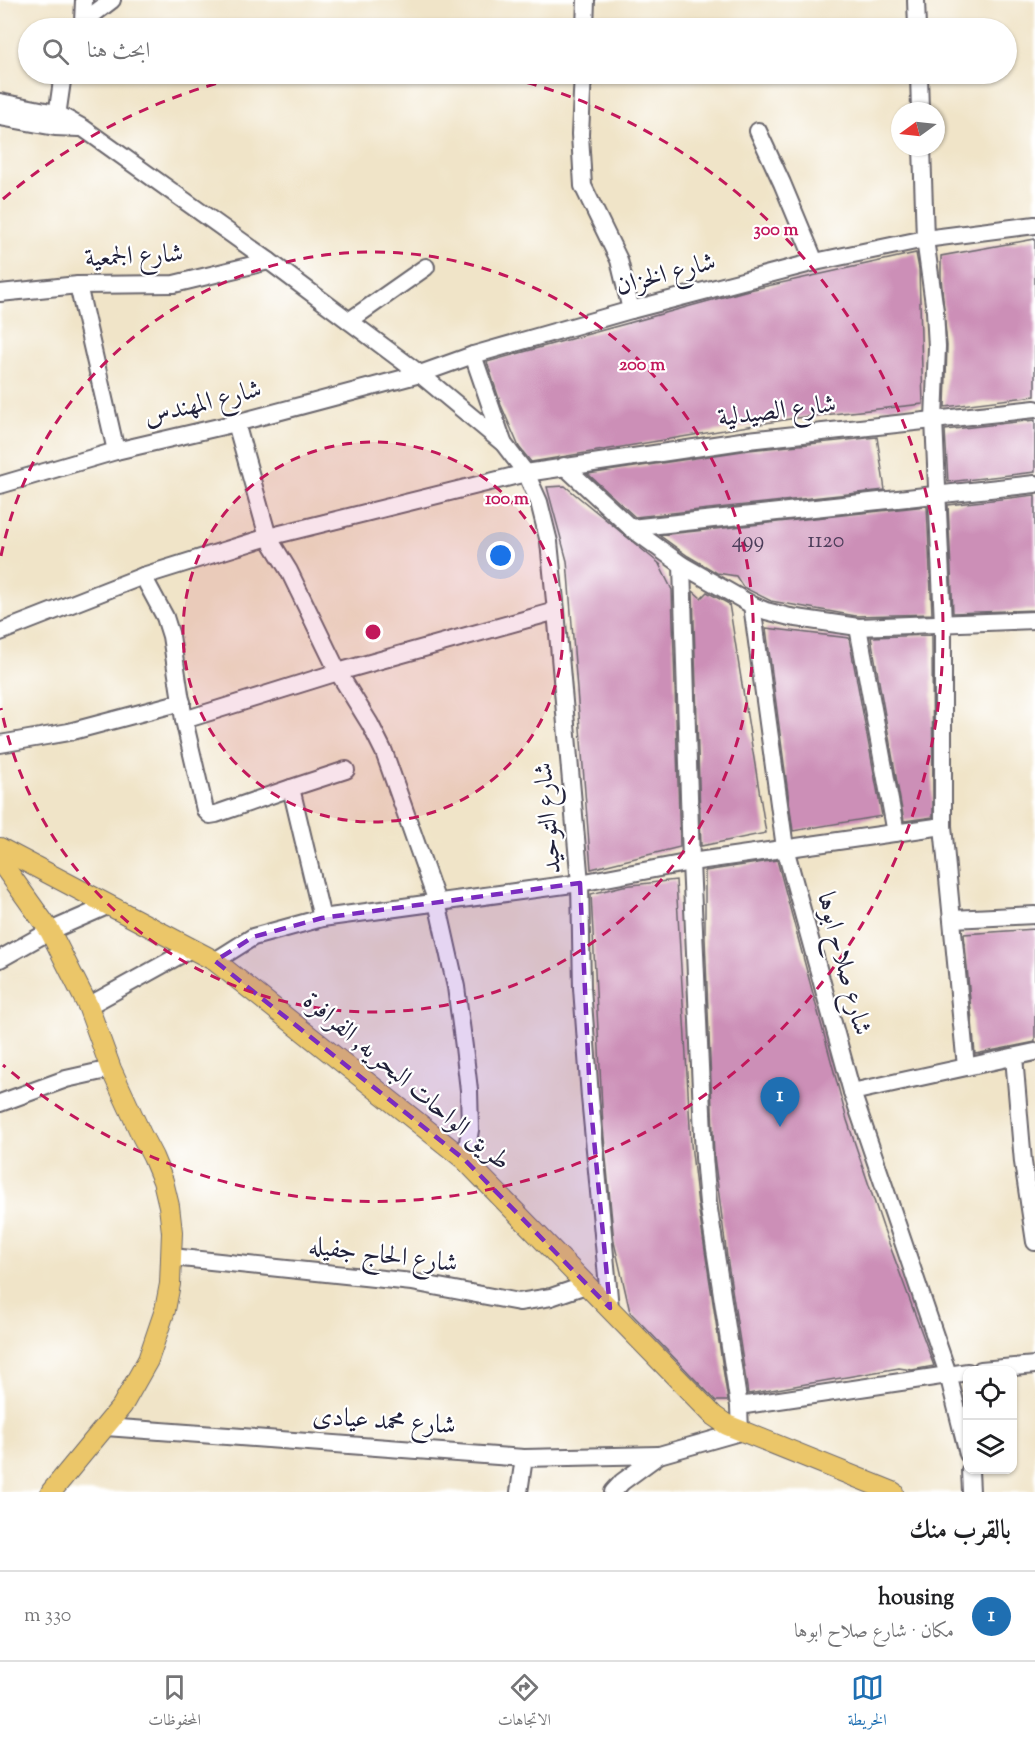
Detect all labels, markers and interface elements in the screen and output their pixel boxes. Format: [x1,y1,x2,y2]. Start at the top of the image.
search box [18,18,1017,84]
icon: search [39,35,72,68]
text: ابحث هنا [87,36,150,68]
north arrow [891,102,945,156]
text: 300 m [754,218,799,244]
street label: شارع الجمعية [84,236,184,279]
street label: شارع الخزان [612,244,720,307]
text: 200 m [619,353,665,379]
street label: شارع المهندس [140,372,266,437]
street label: شارع الصيدلية [716,386,838,439]
text: 100 m [485,487,529,513]
house number: 499 [732,526,764,558]
house number: 1120 [808,526,844,558]
your location [486,541,515,570]
centre of rings [363,622,383,642]
street label: شارع التوحيد [526,761,573,875]
street label: شارع صلاح ابوها [803,888,880,1040]
street label: طريق الواحات البحريه, الفرافرة [294,984,518,1180]
pin: 1 [760,1078,800,1127]
street label: شارع الحاج جفيله [306,1228,460,1286]
map controls [963,1366,1017,1474]
button: locate [963,1366,1017,1420]
street label: شارع محمد عيادى [311,1399,457,1446]
button: layers [963,1420,1017,1474]
text: بالقرب منك [909,1513,1011,1550]
text: housing [878,1583,954,1615]
text: 330 m [24,1602,71,1631]
text: 1 [988,1602,995,1631]
text: مكان · شارع صلاح ابوها [794,1618,954,1647]
tab: المحفوظات [148,1671,201,1735]
tab: الاتجاهات [498,1671,551,1735]
tab: الخريطة [848,1671,887,1735]

